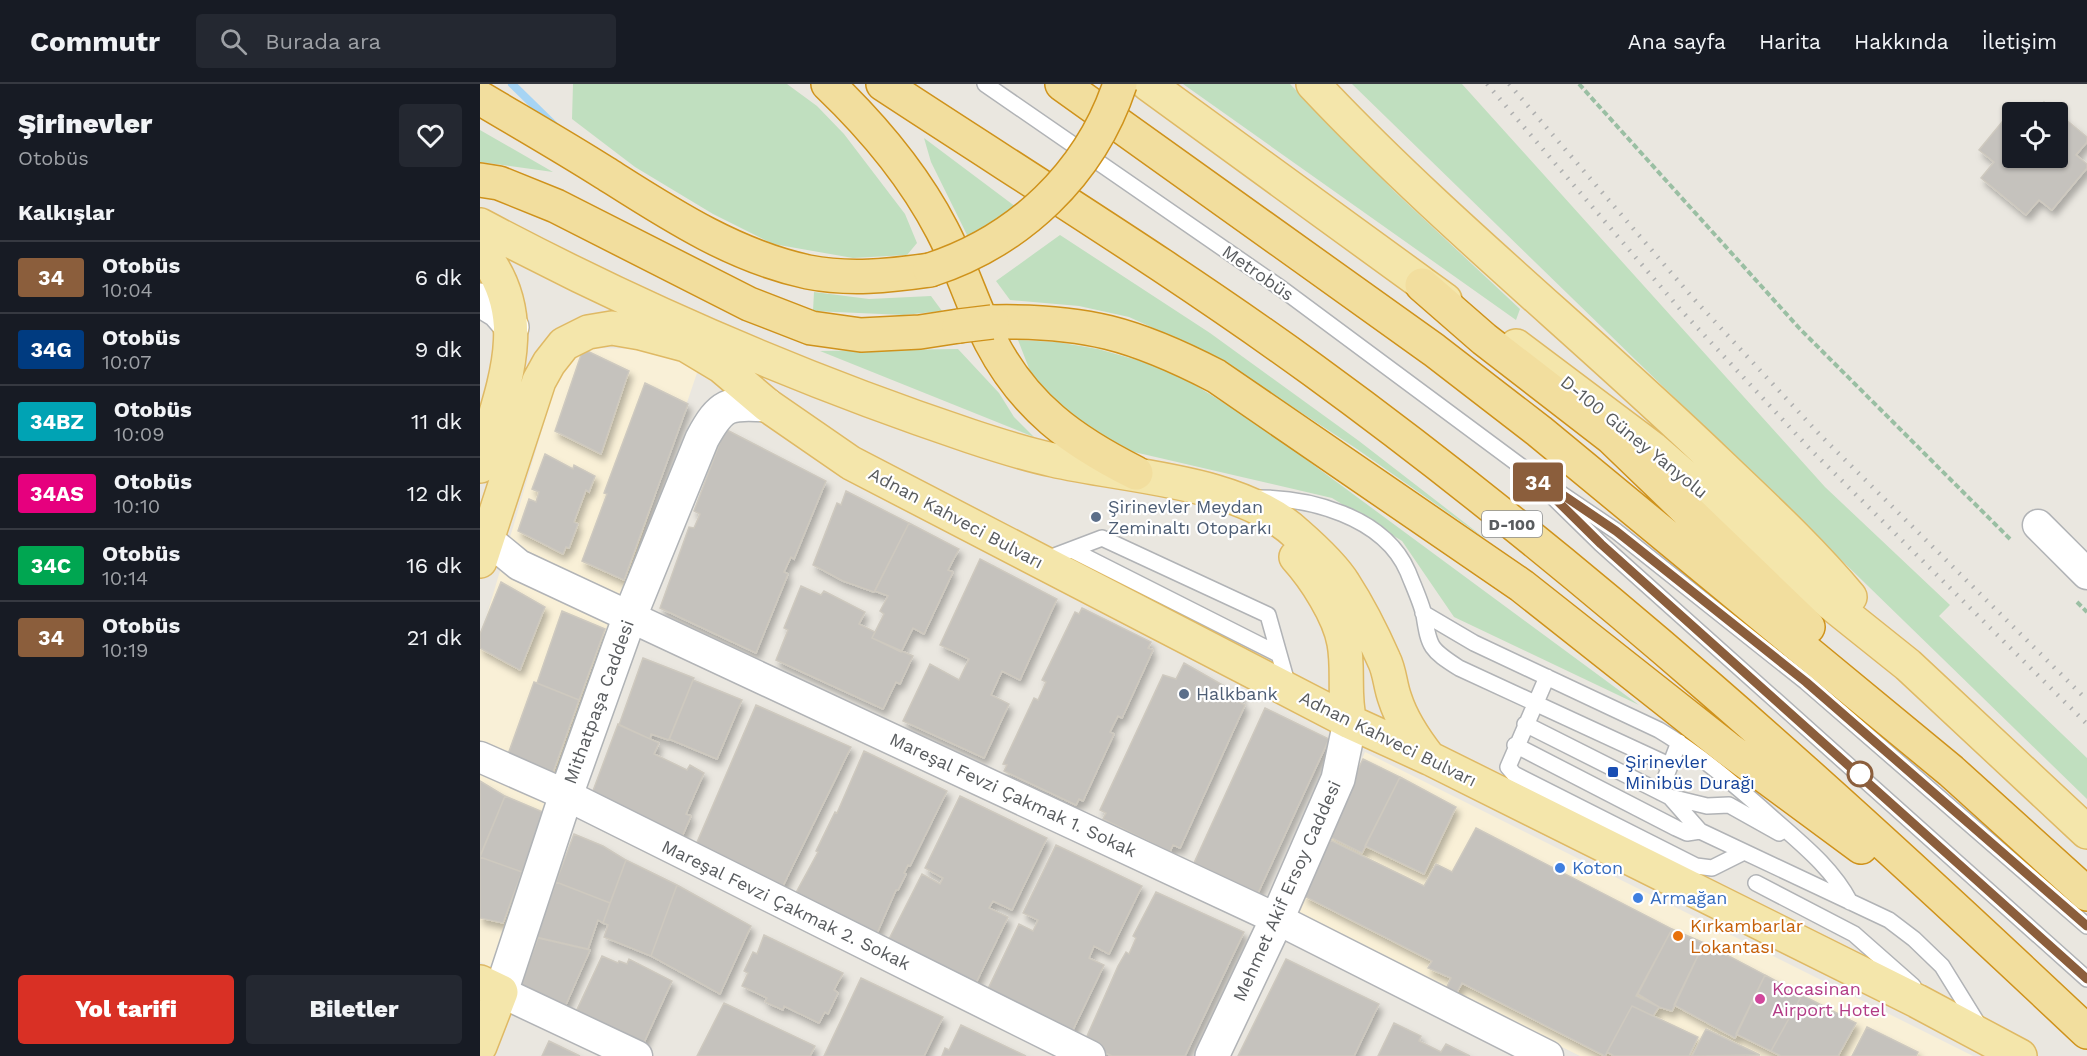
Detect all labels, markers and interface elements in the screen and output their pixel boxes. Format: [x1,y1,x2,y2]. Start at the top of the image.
search box [196,14,616,68]
text: Commutr [30,25,160,58]
icon: search [217,25,250,58]
text: Burada ara [265,29,381,54]
text: Ana sayfa [1628,29,1726,54]
text: Harita [1759,29,1821,54]
text: Hakkında [1854,29,1949,54]
text: İletişim [1982,29,2057,54]
map controls [2002,102,2068,168]
button: locate [2002,102,2068,168]
button: heart [399,104,462,167]
text: Şirinevler [18,107,152,140]
text: Otobüs [18,146,89,170]
text: Kalkışlar [18,200,114,225]
street label: Metrobüs [1218,240,1298,305]
text: Otobüs [102,253,180,278]
text: 34 [38,265,64,290]
text: 6 dk [415,265,462,290]
text: 10:04 [102,278,153,302]
text: Otobüs [102,325,180,350]
text: 34G [30,337,72,362]
text: 9 dk [415,337,462,362]
text: 10:07 [102,350,151,374]
street label: D-100 Güney Yanyolu [1557,371,1712,502]
text: Otobüs [114,397,192,422]
text: 34BZ [30,409,84,434]
text: 11 dk [411,409,462,434]
text: 10:09 [114,422,165,446]
line badge: 34 [1511,462,1565,502]
street label: Adnan Kahveci Bulvarı [865,463,1047,572]
text: Otobüs [114,469,192,494]
text: 34 [1525,470,1551,495]
text: 34AS [30,481,84,506]
text: 12 dk [407,481,462,506]
text: 10:10 [114,494,160,518]
place label: Şirinevler Meydan Zeminaltı Otoparkı [1108,496,1272,538]
marker: Şirinevler Meydan Zeminaltı Otoparkı [1089,510,1103,524]
road number: D-100 [1482,511,1542,537]
text: Otobüs [102,541,180,566]
text: 34C [31,553,71,578]
text: 16 dk [406,553,462,578]
text: 10:14 [102,566,148,590]
text: Otobüs [102,613,180,638]
street label: Mithatpaşa Caddesi [559,617,638,787]
text: 34 [38,625,64,650]
text: 21 dk [407,625,462,650]
text: 10:19 [102,638,148,662]
place label: Halkbank [1196,683,1278,704]
street label: Adnan Kahveci Bulvarı [1296,686,1480,791]
marker: Halkbank [1177,687,1191,701]
street label: Mareşal Fevzi Çakmak 1. Sokak [886,728,1140,861]
place label: Şirinevler Minibüs Durağı [1625,751,1755,793]
unlabelled marker [1847,761,1873,787]
marker: Şirinevler Minibüs Durağı [1606,765,1620,779]
street label: Mehmet Akif Ersoy Caddesi [1228,777,1345,1004]
street label: Mareşal Fevzi Çakmak 2. Sokak [659,835,914,974]
place label: Koton [1572,857,1623,878]
marker: Koton [1553,861,1567,875]
place label: Armağan [1650,887,1727,908]
marker: Armağan [1631,891,1645,905]
place label: Kırkambarlar Lokantası [1690,915,1803,957]
marker: Kırkambarlar Lokantası [1671,929,1685,943]
button: Yol tarifi [18,975,234,1044]
button: Biletler [246,975,462,1044]
place label: Kocasinan Airport Hotel [1772,978,1886,1020]
marker: Kocasinan Airport Hotel [1753,992,1767,1006]

